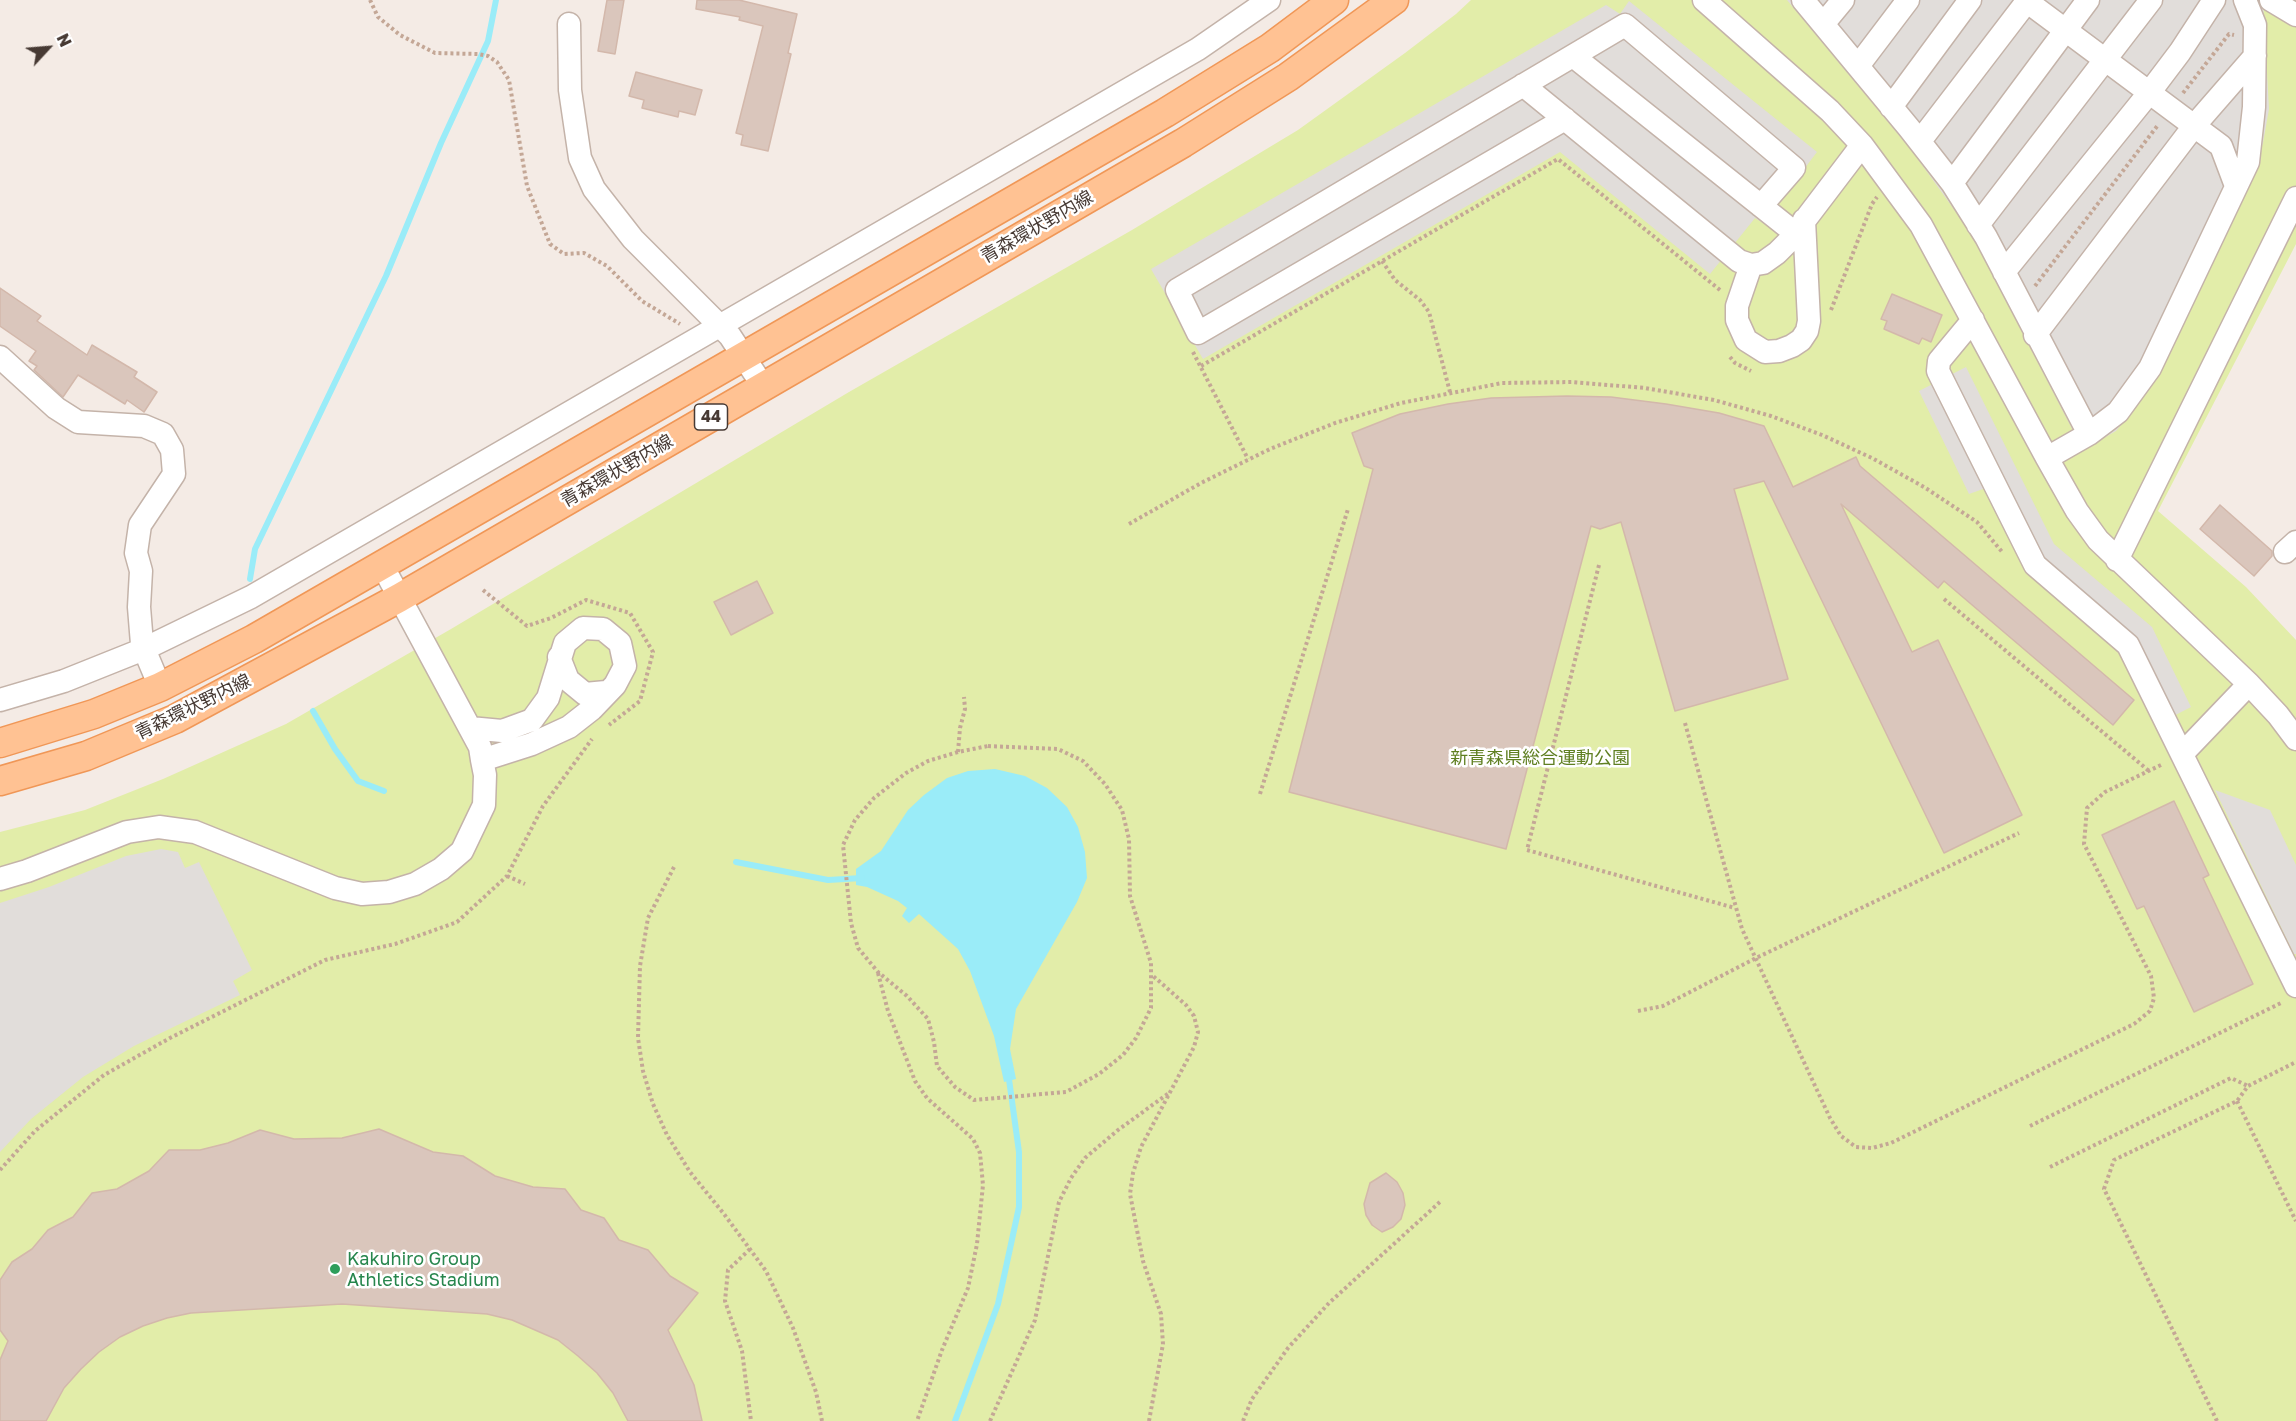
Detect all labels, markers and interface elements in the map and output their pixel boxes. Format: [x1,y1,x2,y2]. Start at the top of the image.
north arrow [18,18,78,78]
text: N [53,30,76,50]
street label: 青森環状野内線 [977,186,1097,268]
road number: 44 [694,404,728,430]
street label: 青森環状野内線 [557,430,677,512]
street label: 青森環状野内線 [132,670,254,744]
park label: 新青森県総合運動公園 [1450,747,1630,769]
place label: Kakuhiro Group Athletics Stadium [347,1248,500,1290]
marker: Kakuhiro Group Athletics Stadium [328,1262,342,1276]

